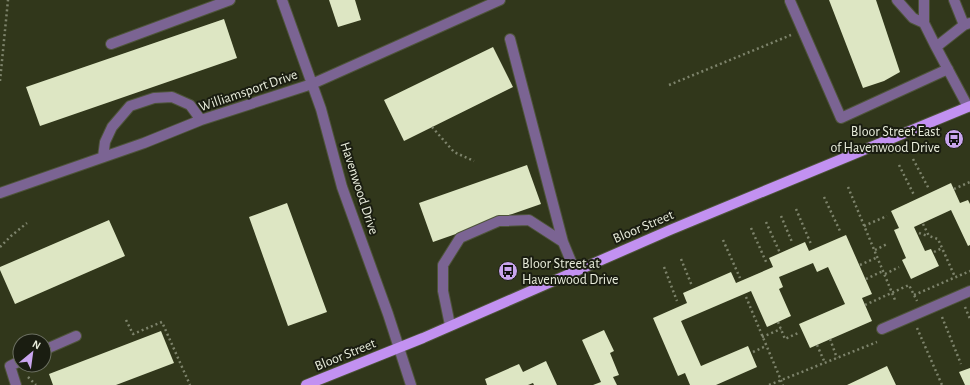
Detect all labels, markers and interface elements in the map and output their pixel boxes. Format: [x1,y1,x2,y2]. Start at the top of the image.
street label: Williamsport Drive [197,68,299,114]
place label: Bloor Street East of Havenwood Drive [830,125,941,155]
bus stop icon: Bloor Street East of Havenwood Drive [943,128,965,150]
street label: Havenwood Drive [337,140,381,236]
street label: Bloor Street [611,208,676,246]
place label: Bloor Street at Havenwood Drive [522,257,618,287]
bus stop icon: Bloor Street at Havenwood Drive [497,260,519,282]
north arrow [12,333,52,373]
street label: Bloor Street [313,336,378,373]
text: N [31,338,43,351]

